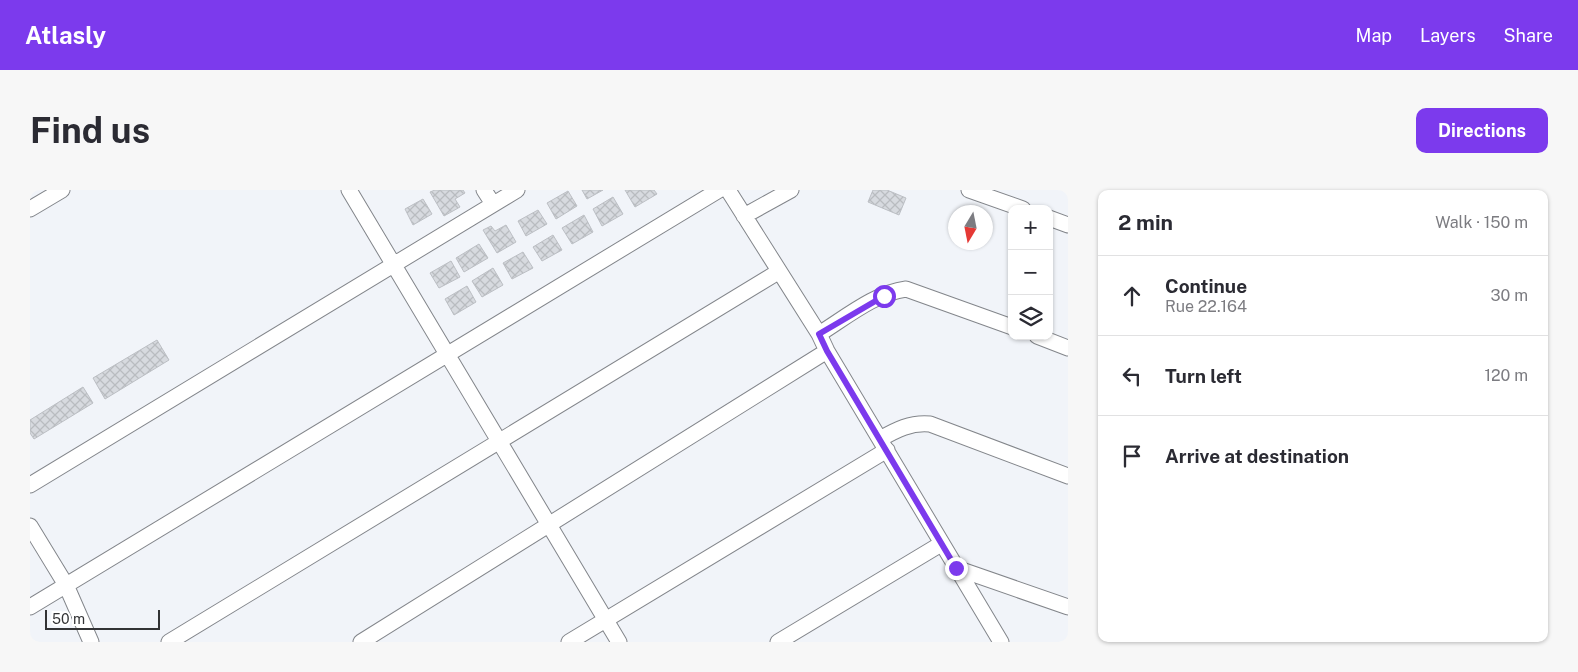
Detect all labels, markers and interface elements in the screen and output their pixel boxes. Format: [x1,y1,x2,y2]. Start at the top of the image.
text: Atlasly [25,21,106,49]
text: Map [1356,25,1392,46]
text: Layers [1420,25,1476,46]
text: Share [1504,25,1553,46]
button: Directions [1416,108,1548,153]
text: Find us [30,110,150,151]
north arrow [948,205,993,250]
map controls [1008,205,1053,340]
button: + [1008,205,1053,250]
text: 2 min [1118,210,1173,235]
text: Walk · 150 m [1435,213,1528,232]
button: − [1008,250,1053,295]
text: Continue [1165,275,1247,297]
icon: ahead [1118,282,1146,310]
route start [873,285,896,308]
text: 30 m [1491,286,1528,305]
button: layers [1008,295,1053,340]
text: Rue 22.164 [1165,297,1247,316]
icon: left [1118,362,1146,390]
text: Turn left [1165,365,1242,387]
text: 120 m [1484,366,1528,385]
icon: arrive [1118,442,1146,470]
text: Arrive at destination [1165,445,1349,467]
route end [945,557,968,580]
scale bar [45,607,160,630]
text: 50 m [52,611,85,627]

